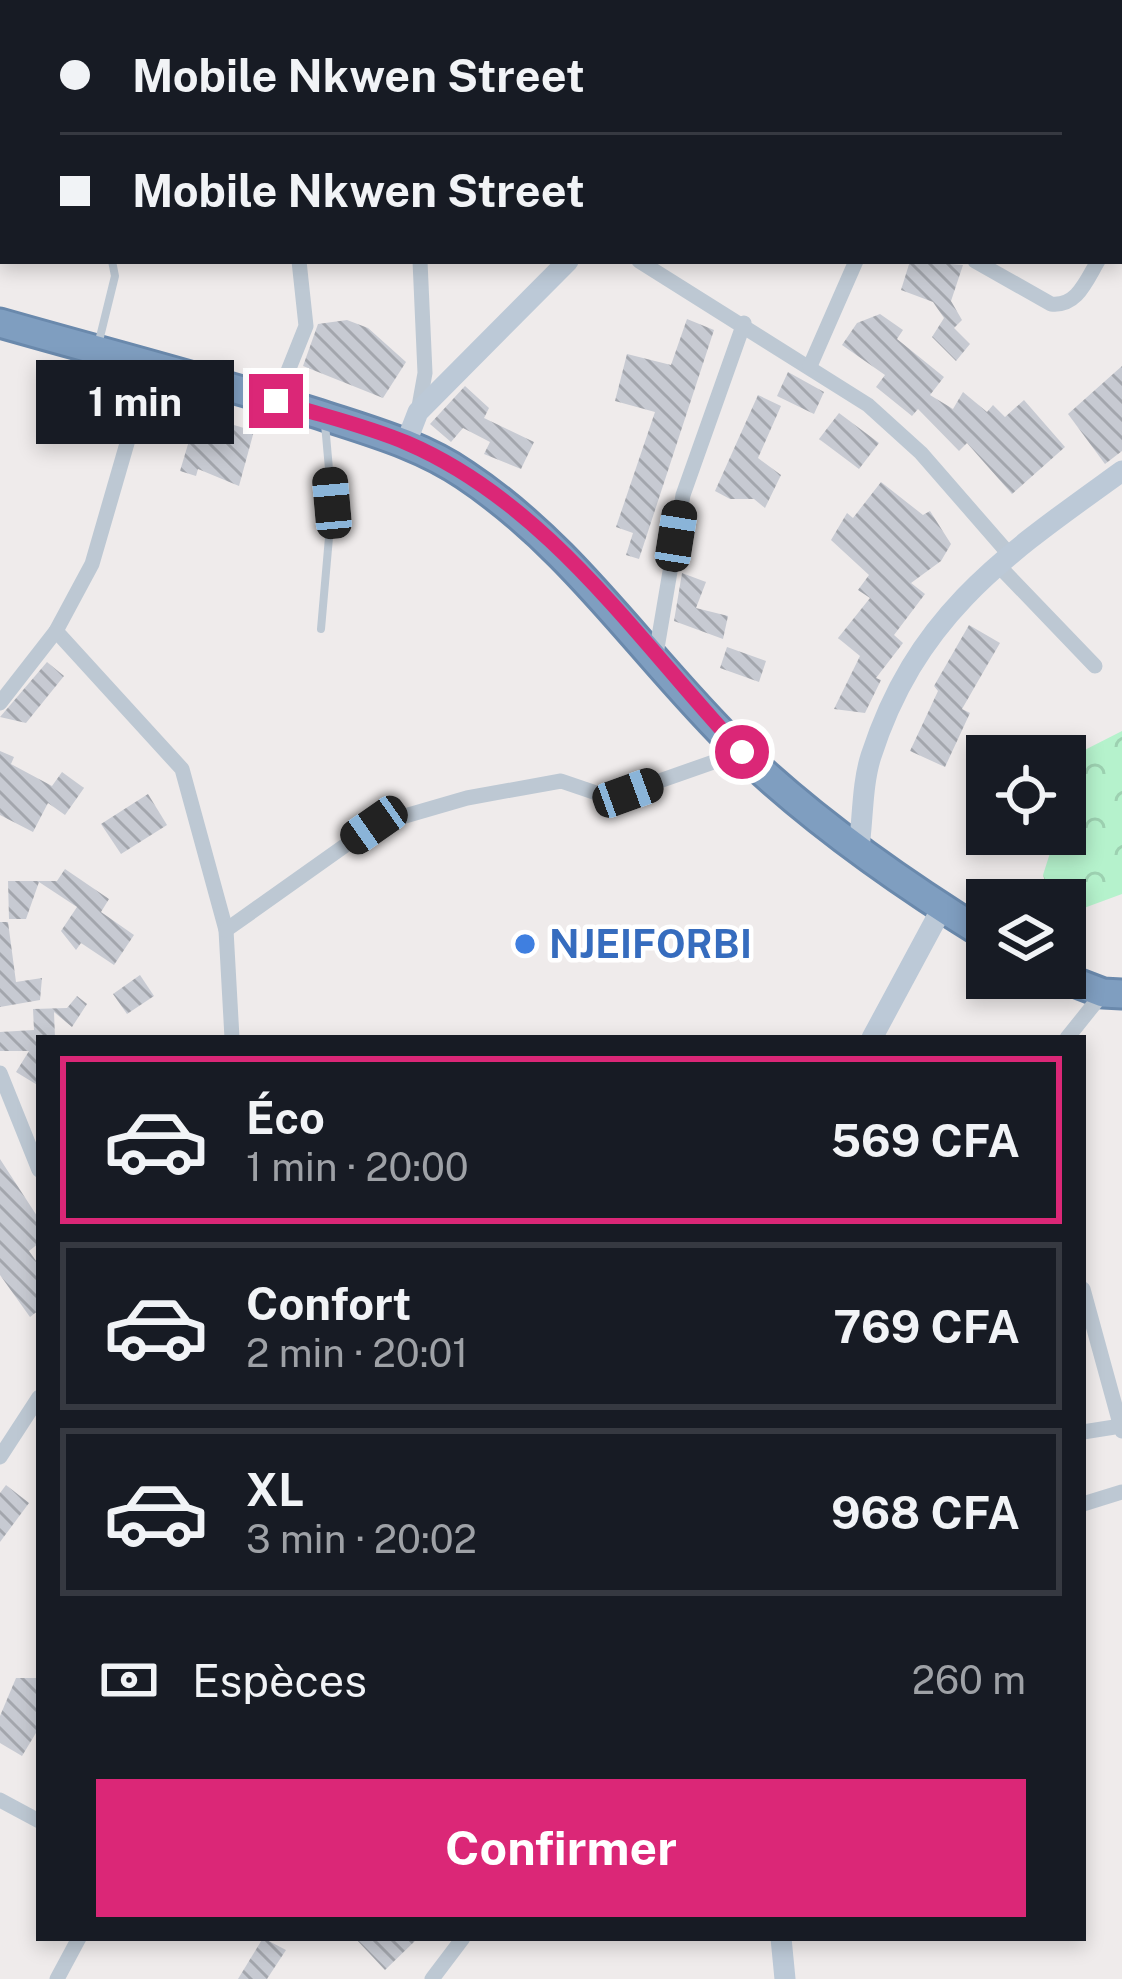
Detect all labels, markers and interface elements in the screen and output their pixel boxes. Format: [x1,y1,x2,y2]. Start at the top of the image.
text: Mobile Nkwen Street [132,49,585,102]
text: Mobile Nkwen Street [132,164,585,217]
callout: 1 min [36,359,234,443]
route end [249,374,303,428]
text: 1 min [88,379,182,425]
car [311,466,353,540]
car [653,498,699,574]
route start [715,725,769,779]
map controls [966,735,1086,999]
button: locate [966,735,1086,855]
car [588,764,668,822]
car [334,790,414,860]
button: layers [966,879,1086,999]
place label: NJEIFORBI [549,921,752,967]
marker: NJEIFORBI [512,931,538,957]
icon: car [102,1086,210,1194]
text: Éco [246,1091,325,1144]
text: 569 CFA [831,1114,1020,1167]
text: 1 min · 20:00 [246,1144,469,1190]
icon: car [102,1272,210,1380]
text: Confort [246,1277,411,1330]
text: 769 CFA [833,1300,1020,1353]
text: 2 min · 20:01 [246,1330,468,1376]
icon: car [102,1458,210,1566]
text: XL [246,1463,304,1516]
text: 968 CFA [831,1486,1020,1539]
text: 3 min · 20:02 [246,1516,477,1562]
icon: cash [96,1647,162,1713]
text: Espèces [192,1654,367,1707]
text: 260 m [912,1657,1026,1703]
button: Confirmer [96,1779,1026,1917]

